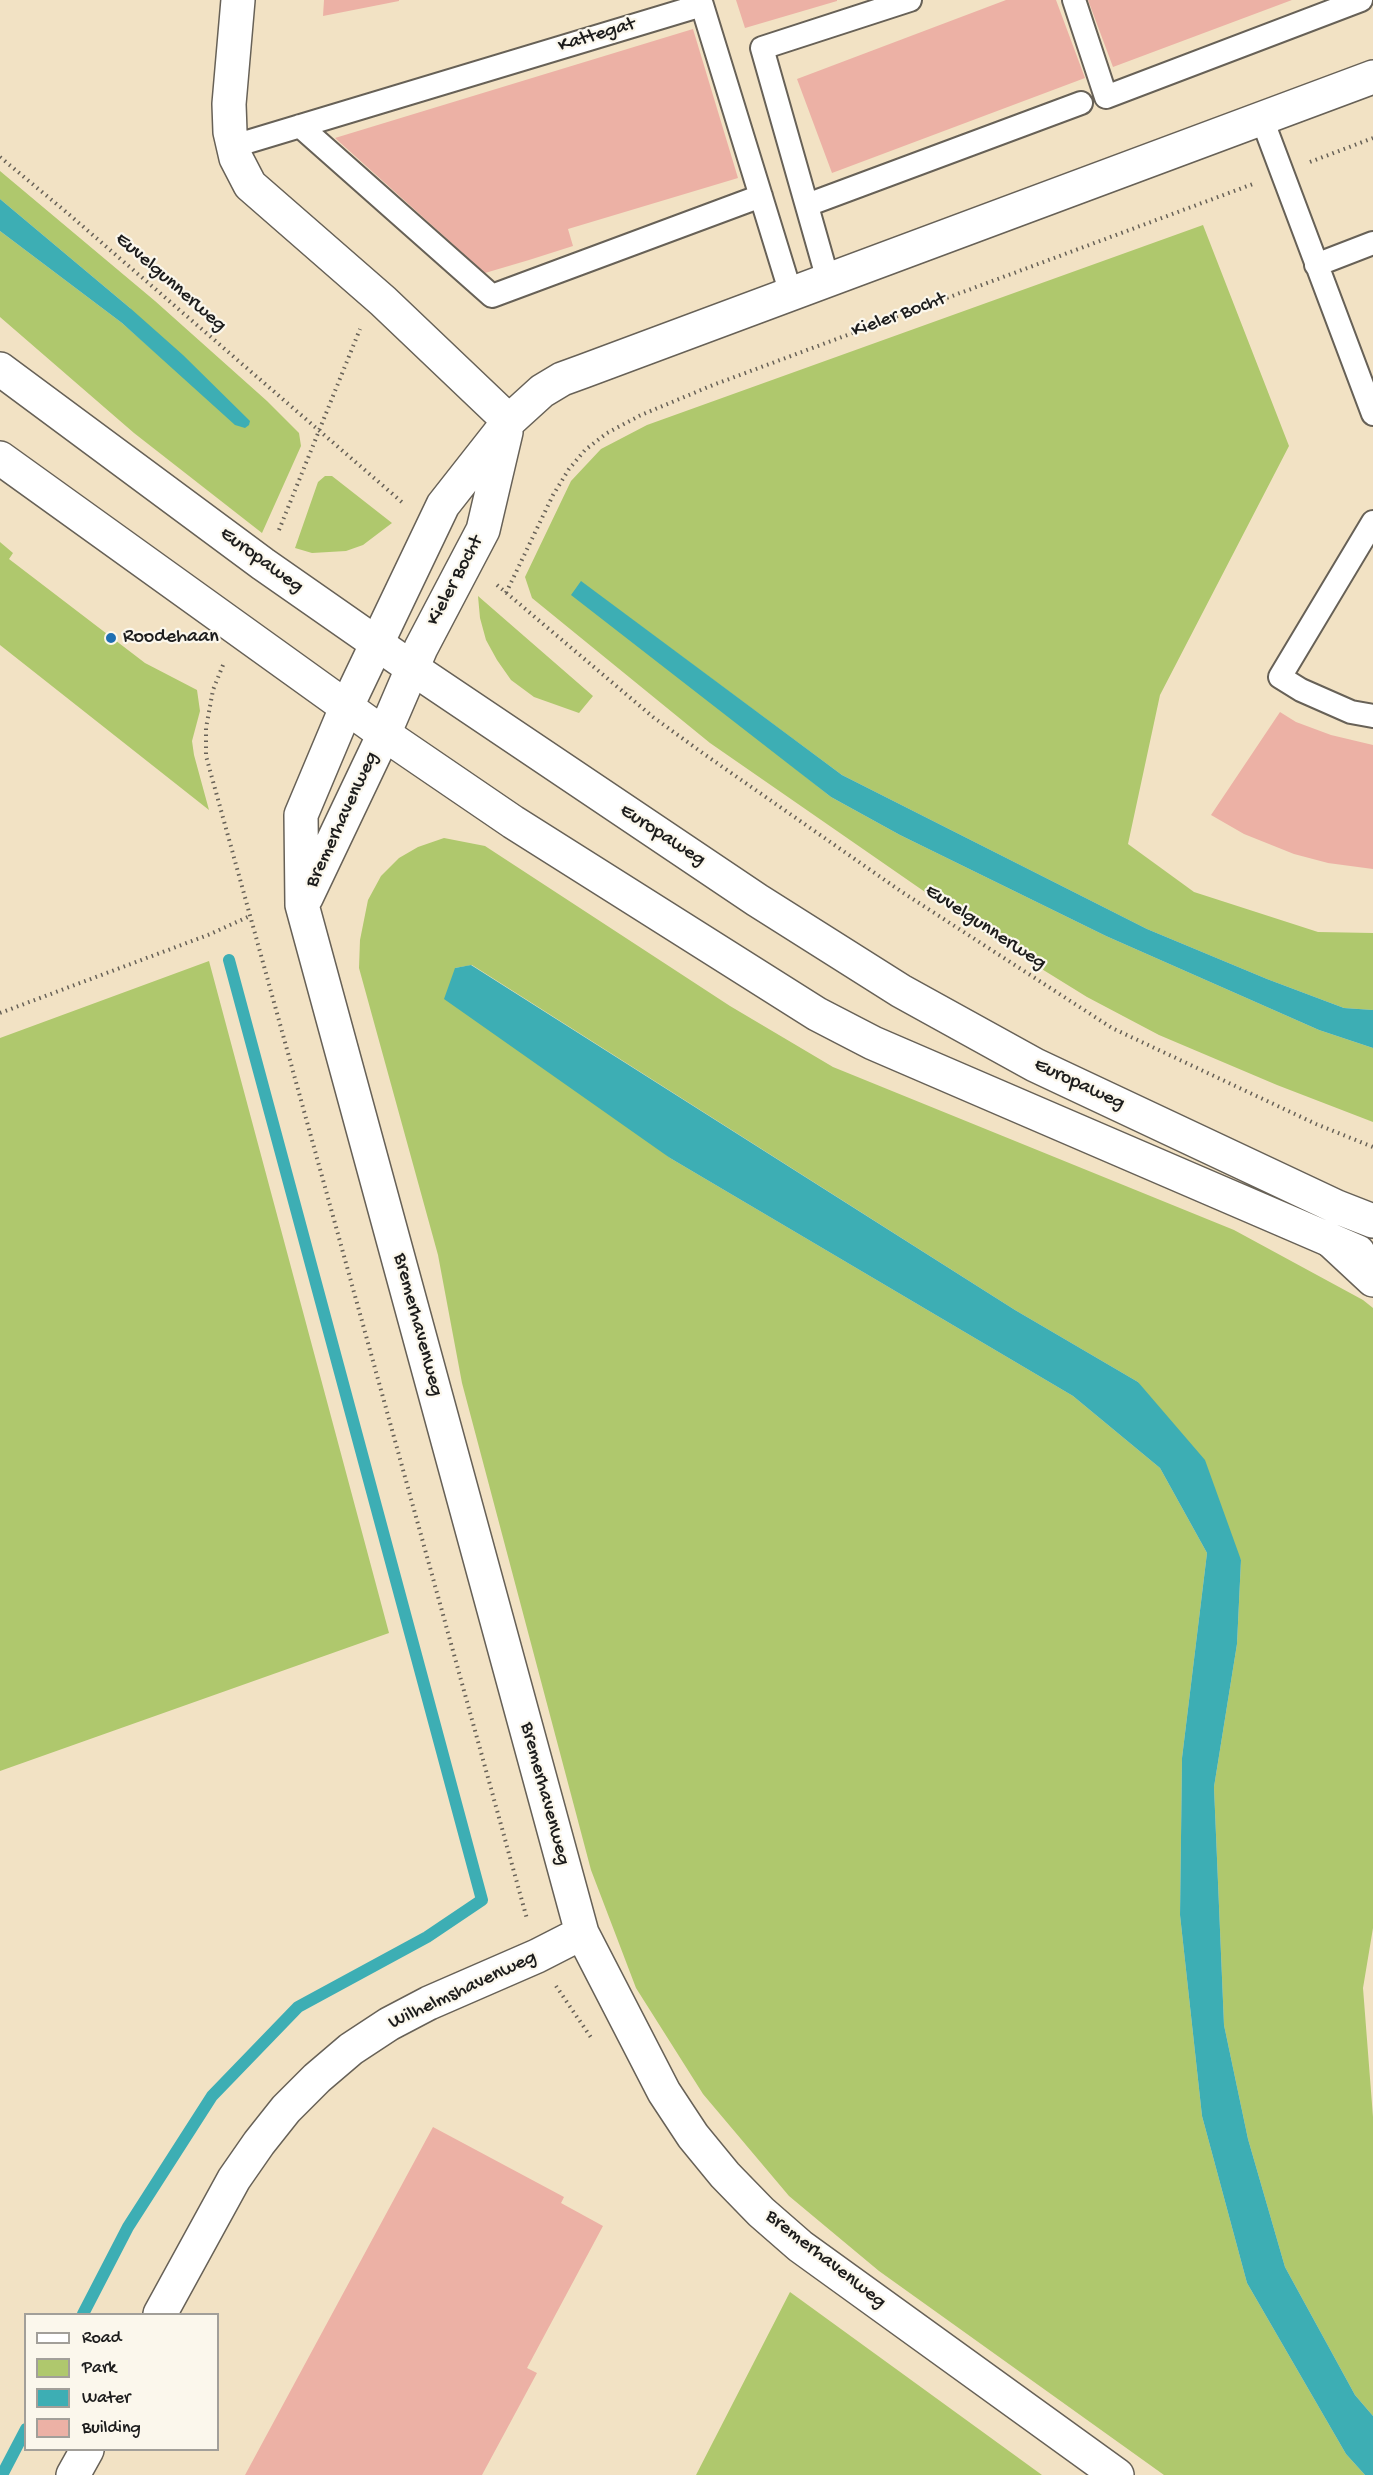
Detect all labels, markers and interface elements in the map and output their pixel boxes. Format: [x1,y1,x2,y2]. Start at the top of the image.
street label: Kattegat [556,13,638,59]
street label: Euvelgunnerweg [109,228,231,338]
street label: Kieler Bocht [849,288,949,344]
street label: Europaweg [215,523,307,599]
street label: Kieler Bocht [422,532,490,630]
place label: Roodehaan [123,626,219,650]
marker: Roodehaan [104,631,118,645]
street label: Bremerhavenweg [301,748,385,892]
street label: Europaweg [615,799,709,873]
street label: Euvelgunnerweg [920,880,1050,976]
street label: Europaweg [1030,1054,1128,1116]
street label: Bremerhavenweg [386,1251,448,1399]
street label: Bremerhavenweg [513,1720,575,1868]
street label: Wilhelmshavenweg [385,1946,541,2036]
street label: Bremerhavenweg [760,2205,890,2315]
legend [24,2313,219,2451]
text: Road [82,2328,121,2349]
text: Park [82,2358,116,2379]
text: Water [82,2388,130,2409]
text: Building [82,2418,141,2439]

